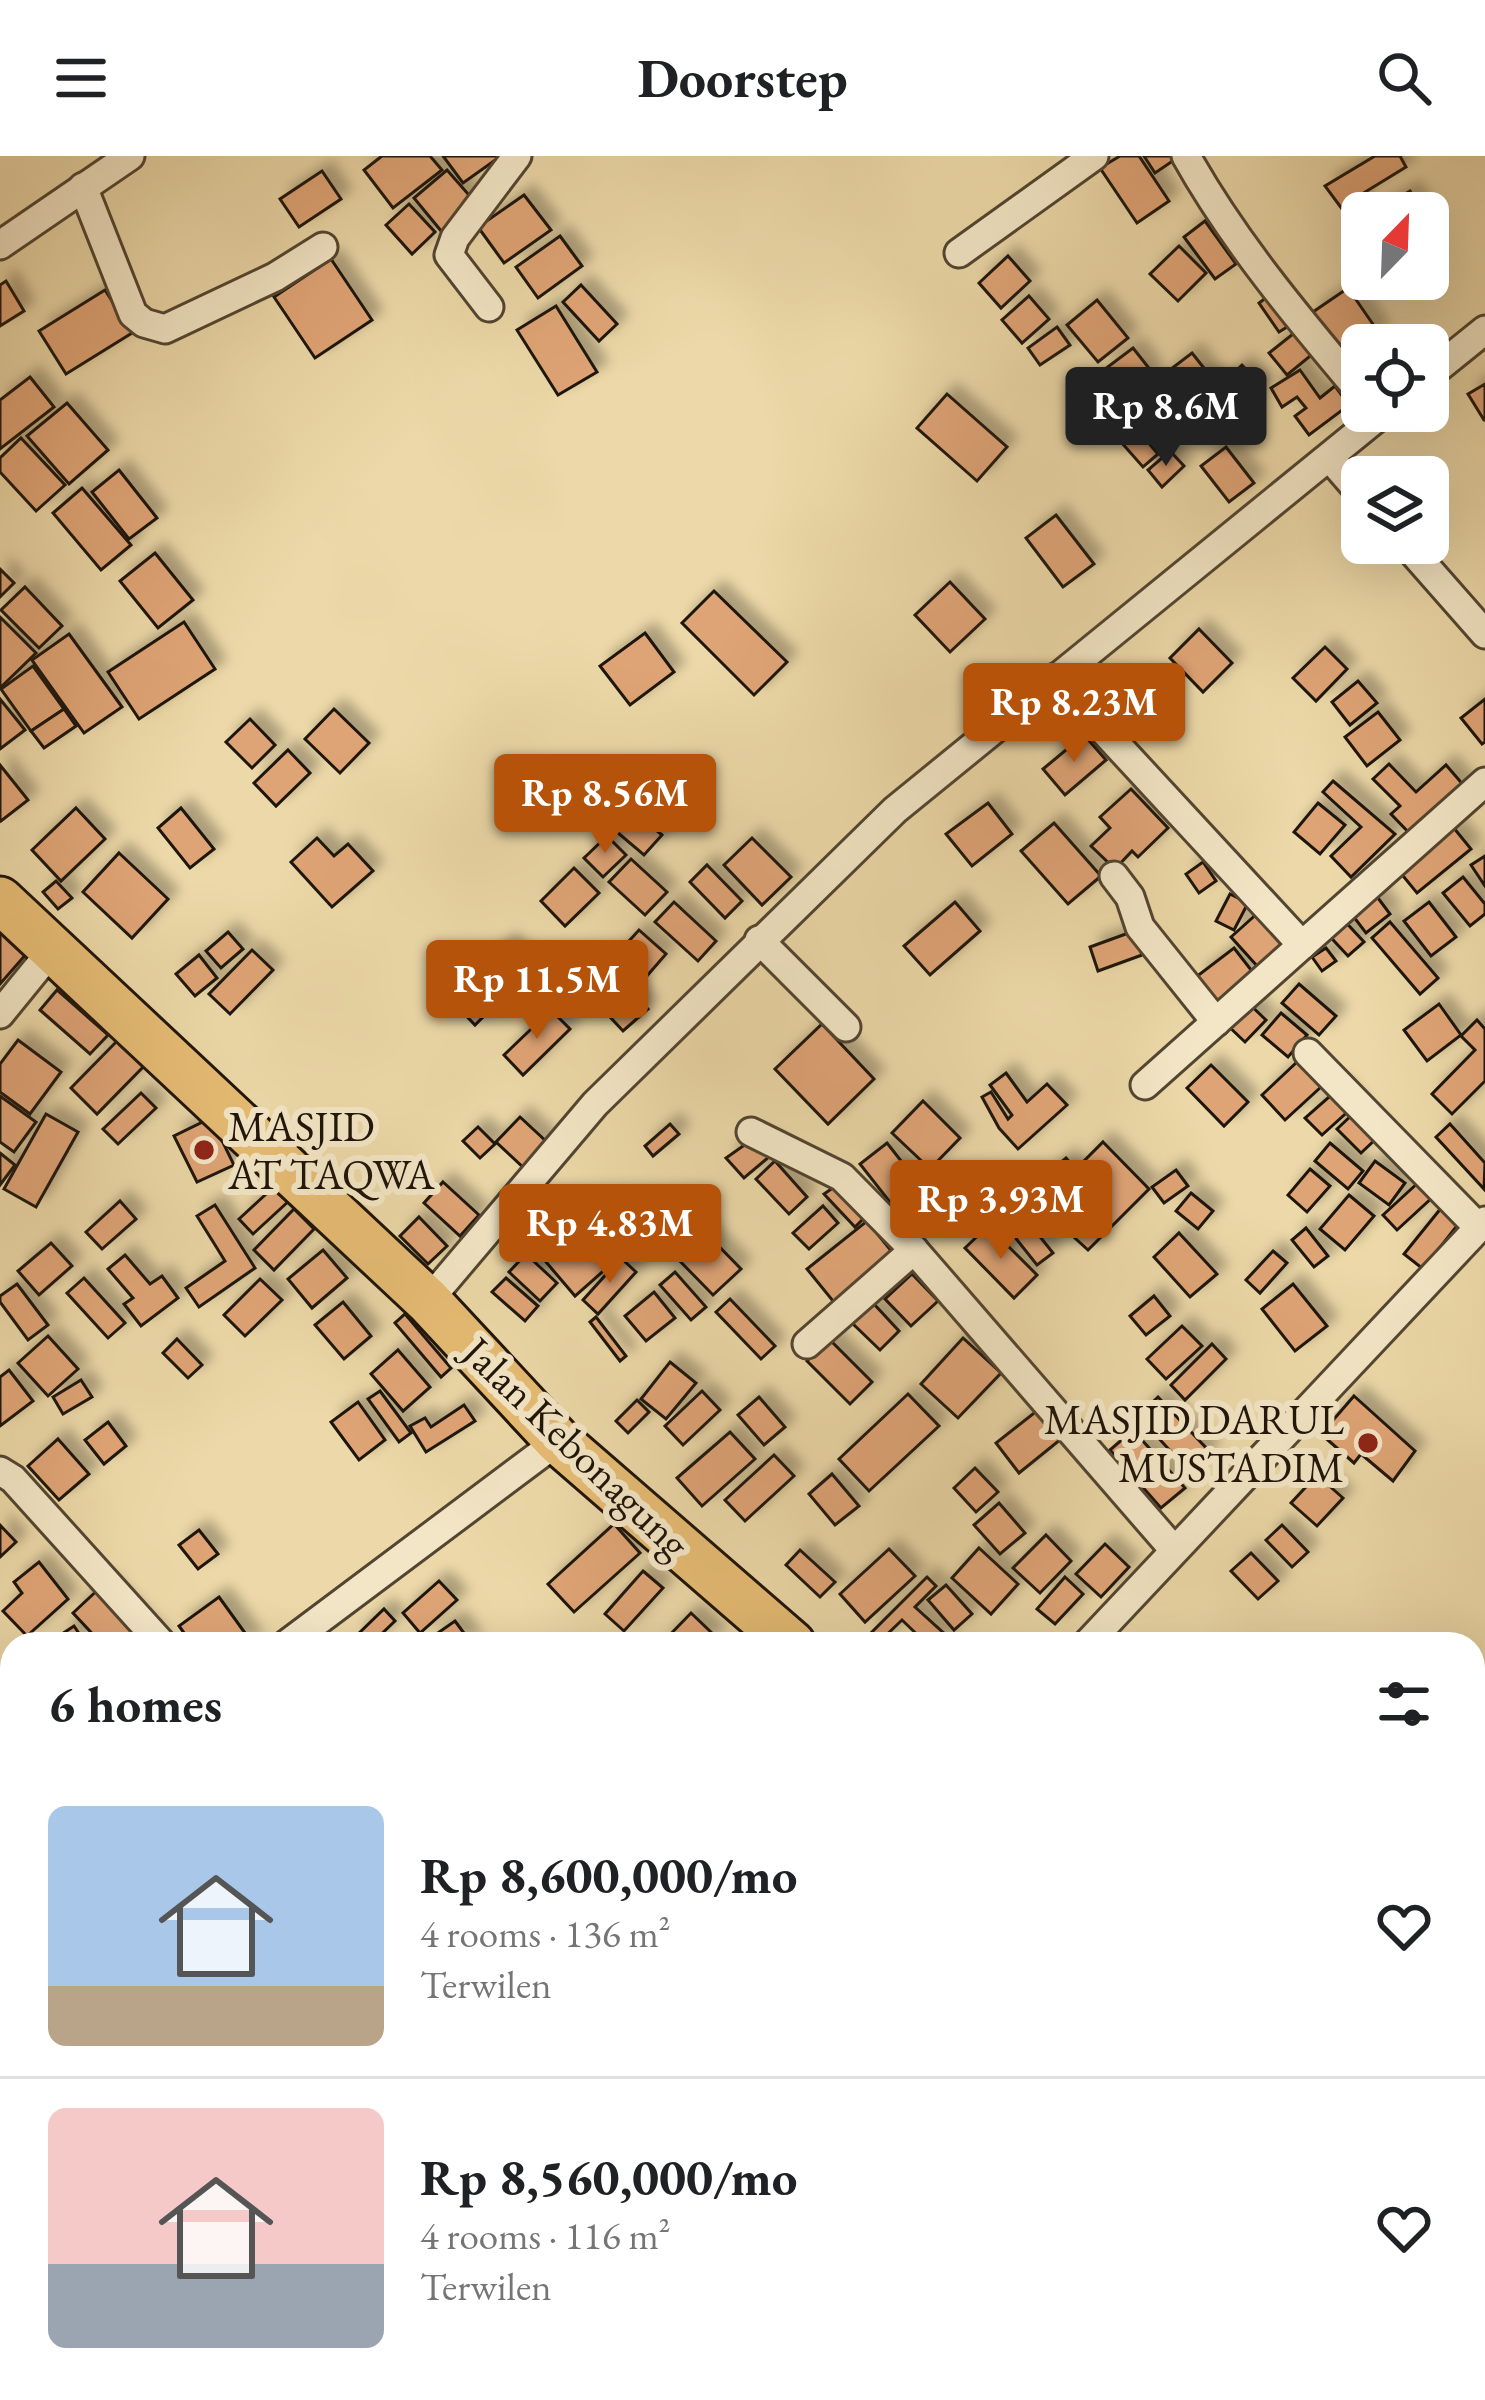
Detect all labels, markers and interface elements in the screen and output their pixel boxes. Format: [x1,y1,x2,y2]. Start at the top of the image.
text: Doorstep [637,43,848,113]
icon: menu [48,45,114,111]
icon: search [1371,45,1437,111]
north arrow [1341,192,1449,300]
map controls [1341,192,1449,564]
button: locate [1341,324,1449,432]
pin: Rp 8.6M [1055,367,1277,469]
text: Rp 8.6M [1092,380,1240,431]
button: layers [1341,456,1449,564]
pin: Rp 8.23M [950,663,1198,765]
text: Rp 8.23M [990,676,1158,727]
pin: Rp 8.56M [481,754,729,856]
text: Rp 8.56M [521,767,689,818]
pin: Rp 11.5M [413,940,661,1042]
text: Rp 11.5M [453,953,621,1004]
place label: MASJID AT TAQWA [227,1099,436,1202]
marker: MASJID AT TAQWA [191,1137,217,1163]
pin: Rp 3.93M [877,1160,1125,1262]
text: Rp 3.93M [917,1173,1085,1224]
pin: Rp 4.83M [486,1184,734,1286]
text: Rp 4.83M [526,1197,694,1248]
street label: Jalan Kebonagung [449,1323,703,1570]
place label: MASJID DARUL MUSTADIM [1044,1392,1344,1495]
marker: MASJID DARUL MUSTADIM [1355,1430,1381,1456]
text: 6 homes [48,1671,222,1737]
icon: filters [1371,1671,1437,1737]
text: Rp 8,600,000/mo [420,1842,797,1908]
icon: home [144,1854,288,1998]
icon: heart [1371,1893,1437,1959]
text: 4 rooms · 136 m² [420,1908,671,1959]
text: Terwilen [420,1959,552,2010]
text: Rp 8,560,000/mo [420,2144,797,2210]
icon: home [144,2156,288,2300]
icon: heart [1371,2195,1437,2261]
text: 4 rooms · 116 m² [420,2210,671,2261]
text: Terwilen [420,2261,552,2312]

